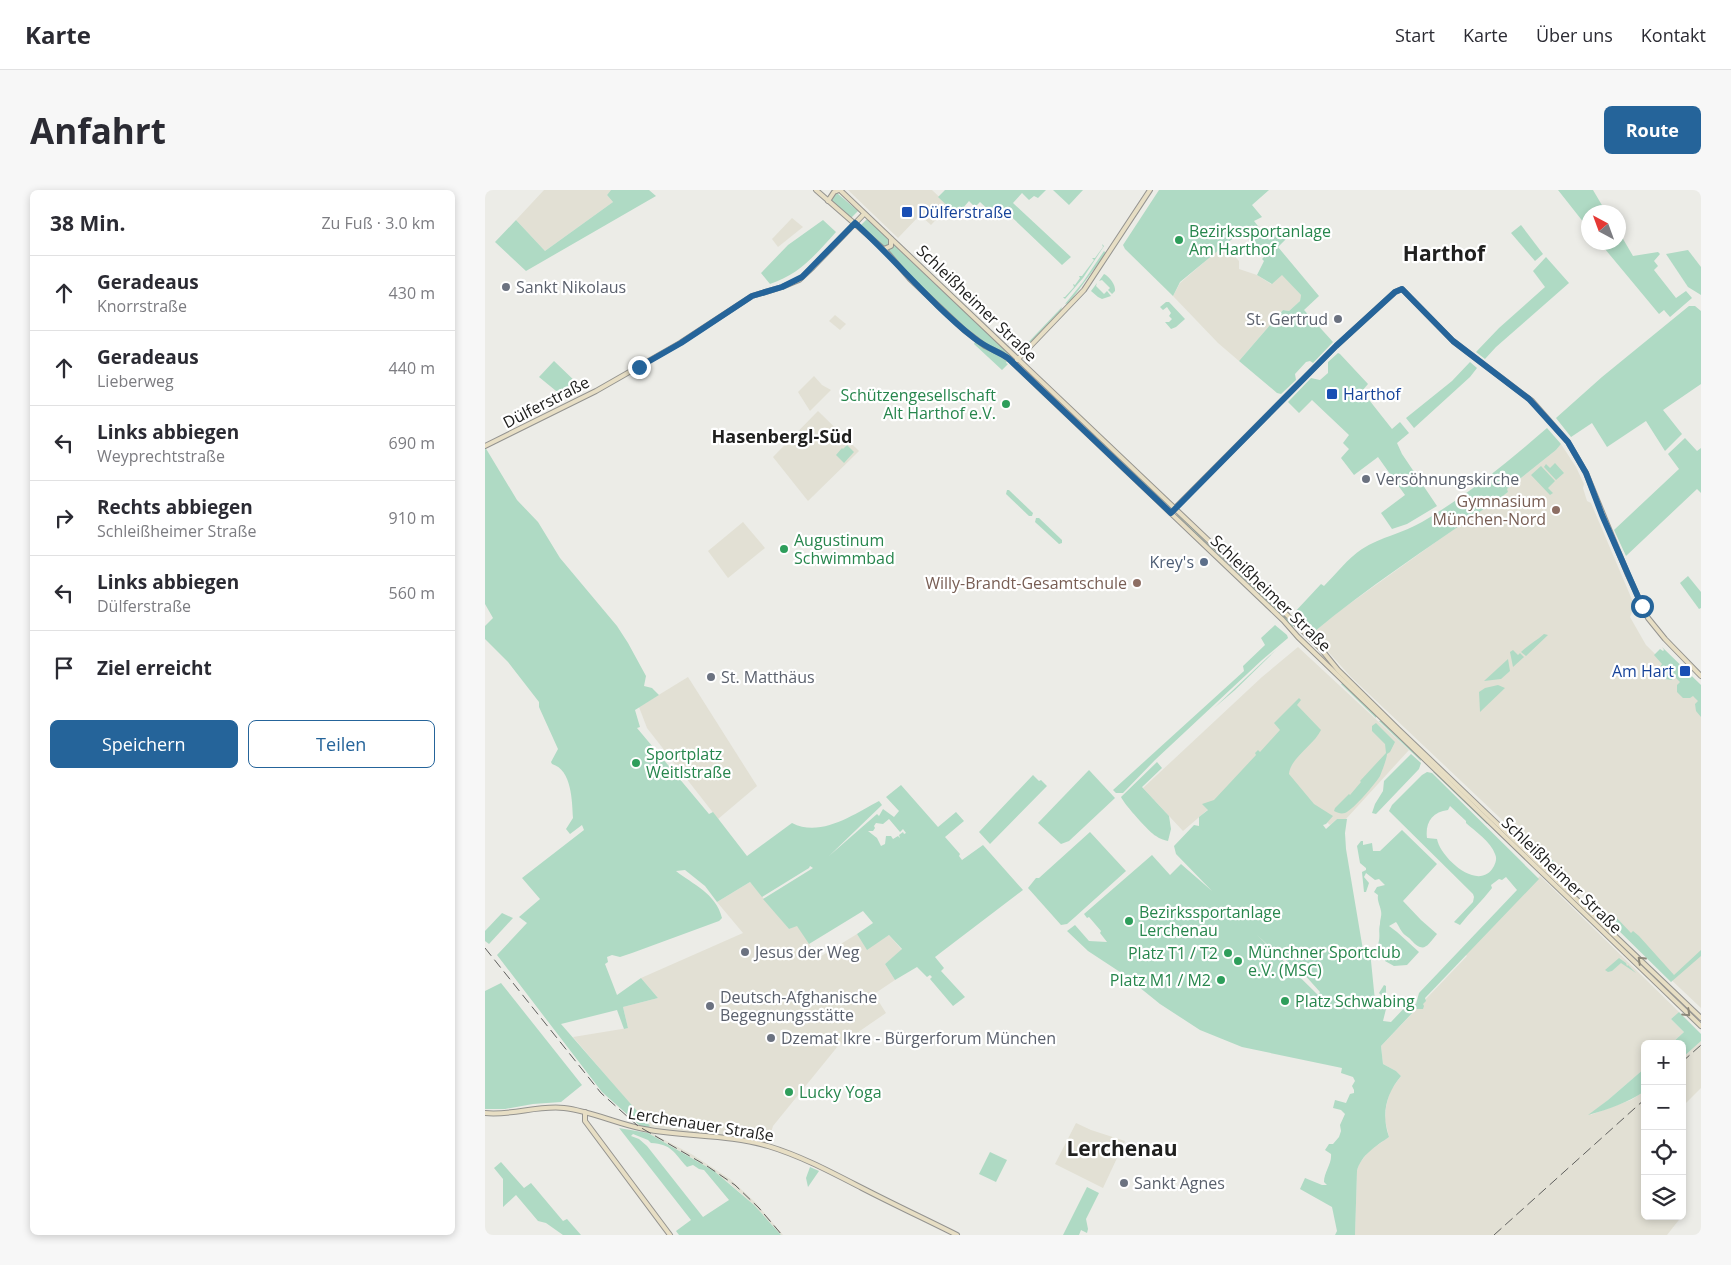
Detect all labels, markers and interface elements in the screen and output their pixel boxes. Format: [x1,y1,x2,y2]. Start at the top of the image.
text: Karte [25,18,91,51]
text: Start [1395,23,1435,47]
text: Karte [1463,23,1508,47]
text: Über uns [1536,23,1613,47]
text: Kontakt [1641,23,1706,47]
button: Route [1604,106,1701,154]
text: Anfahrt [30,107,166,154]
place label: Dülferstraße [918,201,1012,223]
marker: Dülferstraße [900,205,914,219]
north arrow [1581,205,1626,250]
text: 38 Min. [50,209,125,237]
text: Zu Fuß · 3.0 km [321,212,435,234]
place label: Bezirkssportanlage Am Harthof [1189,220,1331,260]
marker: Bezirkssportanlage Am Harthof [1173,234,1185,246]
district label: Harthof [1403,239,1487,267]
street label: Schleißheimer Straße [912,240,1042,366]
text: Geradeaus [97,269,199,295]
place label: Sankt Nikolaus [516,276,626,298]
icon: ahead [50,279,78,307]
marker: Sankt Nikolaus [500,281,512,293]
text: 430 m [389,282,435,304]
text: Knorrstraße [97,295,187,317]
place label: St. Gertrud [1246,308,1328,330]
marker: St. Gertrud [1332,313,1344,325]
text: Geradeaus [97,344,199,370]
icon: ahead [50,354,78,382]
route end [628,356,651,379]
text: 440 m [389,357,435,379]
text: Lieberweg [97,370,174,392]
street label: Dülferstraße [499,371,593,433]
place label: Harthof [1343,383,1402,405]
place label: Schützengesellschaft Alt Harthof e.V. [841,384,996,424]
marker: Harthof [1325,387,1339,401]
marker: Schützengesellschaft Alt Harthof e.V. [1000,398,1012,410]
text: Links abbiegen [97,419,239,445]
district label: Hasenbergl-Süd [712,424,852,448]
icon: left [50,429,78,457]
text: 690 m [389,432,435,454]
text: Weyprechtstraße [97,445,225,467]
place label: Versöhnungskirche [1376,468,1519,490]
marker: Versöhnungskirche [1360,473,1372,485]
place label: Gymnasium München-Nord [1433,490,1546,530]
text: Rechts abbiegen [97,494,253,520]
icon: right [50,504,78,532]
marker: Gymnasium München-Nord [1550,504,1562,516]
text: 910 m [389,507,435,529]
text: Schleißheimer Straße [97,520,256,542]
place label: Augustinum Schwimmbad [794,529,895,569]
street label: Schleißheimer Straße [1206,530,1336,656]
marker: Augustinum Schwimmbad [778,543,790,555]
place label: Krey's [1150,551,1194,573]
marker: Krey's [1198,556,1210,568]
text: Links abbiegen [97,569,239,595]
place label: Willy-Brandt-Gesamtschule [925,572,1127,594]
marker: Willy-Brandt-Gesamtschule [1131,577,1143,589]
icon: left [50,579,78,607]
text: 560 m [389,582,435,604]
text: Dülferstraße [97,595,191,617]
route start [1631,595,1654,618]
icon: arrive [50,654,78,682]
text: Ziel erreicht [97,655,212,681]
place label: Am Hart [1612,660,1674,682]
marker: Am Hart [1678,664,1692,678]
place label: St. Matthäus [721,666,815,688]
marker: St. Matthäus [705,671,717,683]
button: Speichern [50,720,238,768]
button: Teilen [248,720,435,768]
place label: Sportplatz Weitlstraße [646,743,731,783]
marker: Sportplatz Weitlstraße [630,757,642,769]
street label: Schleißheimer Straße [1497,812,1627,938]
place label: Bezirkssportanlage Lerchenau [1139,901,1281,941]
marker: Bezirkssportanlage Lerchenau [1123,915,1135,927]
place label: Jesus der Weg [753,941,860,963]
place label: Münchner Sportclub e.V. (MSC) [1248,941,1401,981]
place label: Platz T1 / T2 [1128,942,1218,964]
marker: Jesus der Weg [739,946,751,958]
marker: Platz T1 / T2 [1222,947,1234,959]
marker: Münchner Sportclub e.V. (MSC) [1232,955,1244,967]
one-way arrow [1638,957,1647,966]
place label: Platz M1 / M2 [1110,969,1211,991]
marker: Platz M1 / M2 [1215,974,1227,986]
place label: Deutsch-Afghanische Begegnungsstätte [720,986,877,1026]
place label: Platz Schwabing [1295,990,1415,1012]
marker: Platz Schwabing [1279,995,1291,1007]
marker: Deutsch-Afghanische Begegnungsstätte [704,1000,716,1012]
one-way arrow [1682,1007,1691,1016]
place label: Dzemat Ikre - Bürgerforum München [781,1027,1056,1049]
marker: Dzemat Ikre - Bürgerforum München [765,1032,777,1044]
map controls [1641,1040,1686,1220]
button: + [1641,1040,1686,1085]
place label: Lucky Yoga [799,1081,882,1103]
button: − [1641,1085,1686,1130]
marker: Lucky Yoga [783,1086,795,1098]
street label: Lerchenauer Straße [626,1102,776,1146]
button: locate [1641,1130,1686,1175]
district label: Lerchenau [1066,1134,1178,1162]
place label: Sankt Agnes [1134,1172,1225,1194]
button: layers [1641,1175,1686,1220]
marker: Sankt Agnes [1118,1177,1130,1189]

